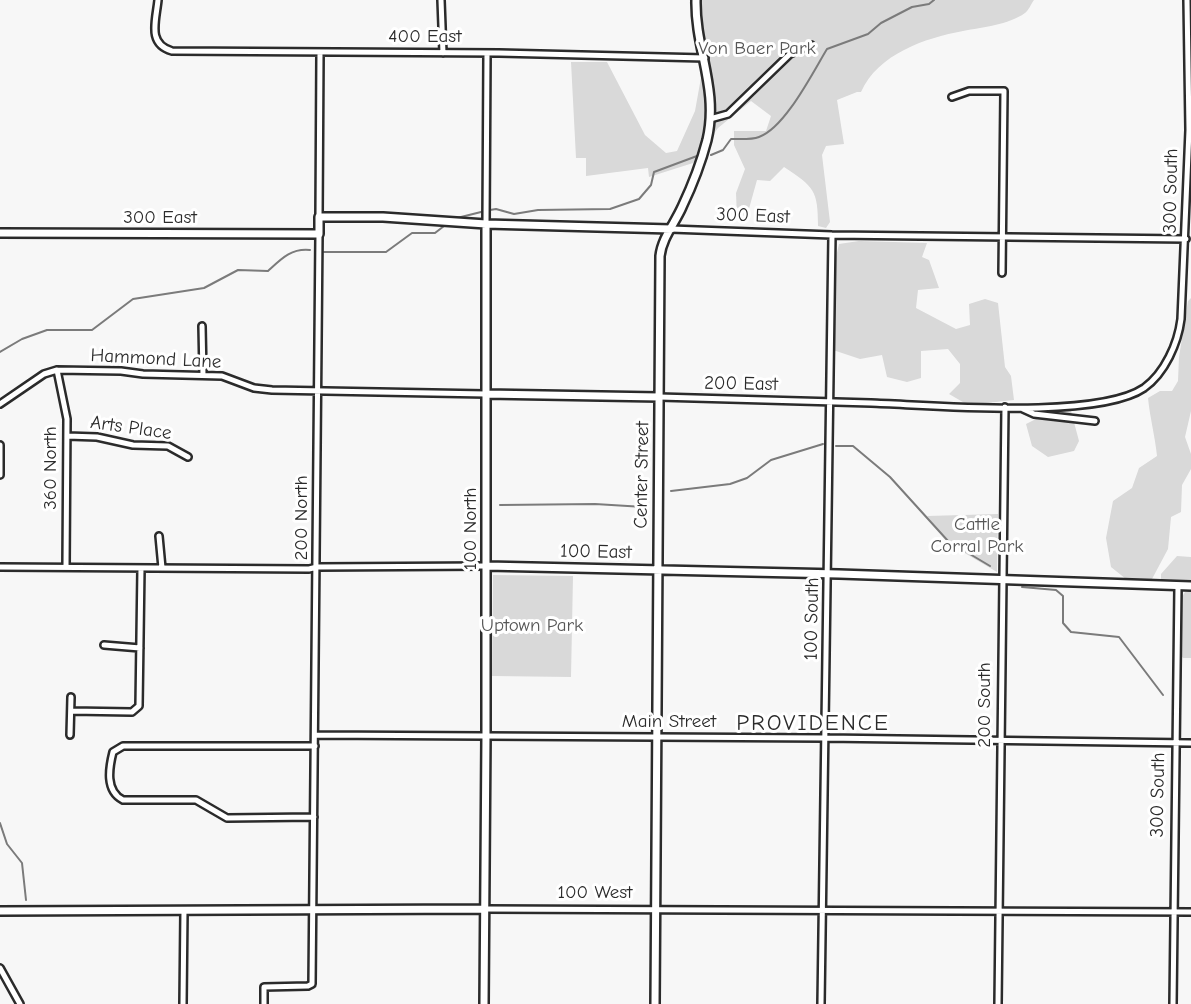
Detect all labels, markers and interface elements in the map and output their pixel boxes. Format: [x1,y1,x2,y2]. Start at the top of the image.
street label: 400 East [388,26,462,48]
park label: Von Baer Park [698,38,816,60]
street label: 300 South [1159,148,1183,234]
street label: 300 East [716,203,790,229]
street label: 300 East [123,207,197,229]
street label: Hammond Lane [90,344,222,374]
street label: 200 East [704,372,778,396]
street label: Arts Place [89,411,173,445]
street label: Center Street [630,421,654,529]
street label: 360 North [40,426,62,510]
street label: 200 North [291,475,313,561]
street label: 100 North [460,488,482,570]
park label: Cattle Corral Park [930,514,1024,558]
street label: 100 East [560,540,632,564]
street label: 100 South [800,577,824,661]
park label: Uptown Park [481,615,583,637]
street label: 200 South [974,662,996,748]
district label: PROVIDENCE [737,709,889,737]
street label: Main Street [622,711,716,733]
street label: 300 South [1146,752,1170,838]
street label: 100 West [557,882,633,904]

